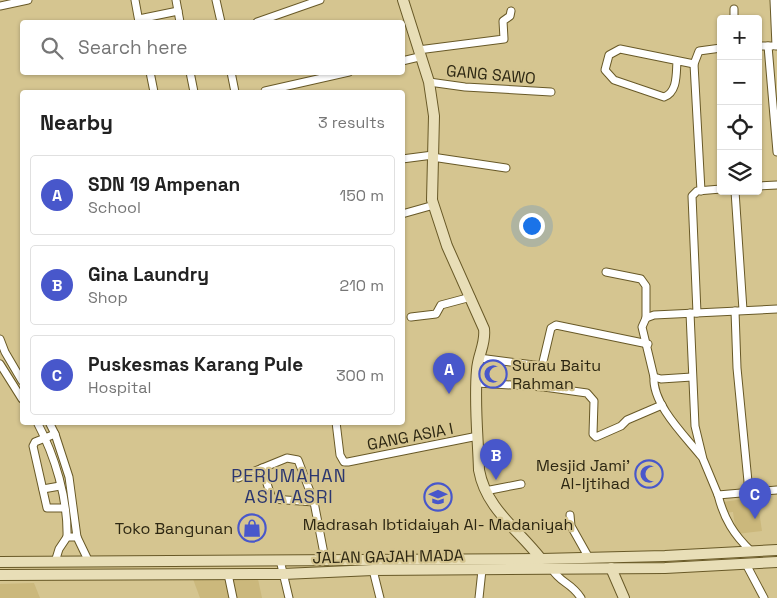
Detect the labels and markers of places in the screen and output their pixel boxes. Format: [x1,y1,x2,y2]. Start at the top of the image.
pin: A [433,353,465,394]
place label: Surau Baitu Rahman [512,355,601,394]
mosque icon: Surau Baitu Rahman [478,359,508,389]
pin: B [480,439,512,480]
place label: Mesjid Jami' Al-Ijtihad [536,455,630,494]
mosque icon: Mesjid Jami' Al-Ijtihad [634,459,664,489]
pin: C [739,478,771,519]
school or university icon: Madrasah Ibtidaiyah Al- Madaniyah [423,482,453,512]
shop icon: Toko Bangunan [237,513,267,543]
place label: Madrasah Ibtidaiyah Al- Madaniyah [303,514,573,535]
place label: Toko Bangunan [115,518,233,539]

